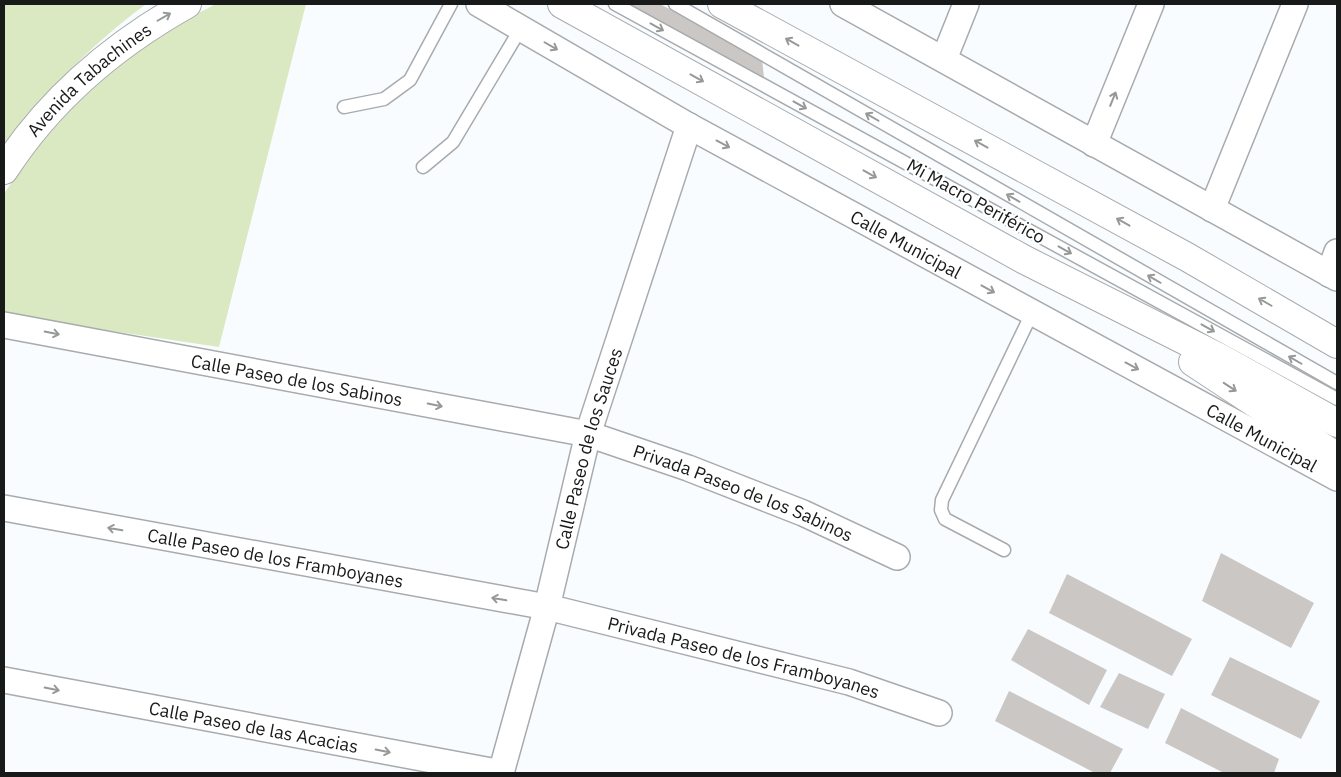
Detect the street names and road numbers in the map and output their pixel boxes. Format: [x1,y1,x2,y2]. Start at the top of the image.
street label: Avenida Tabachines [21,17,155,141]
street label: Mi Macro Periférico [903,153,1049,249]
street label: Calle Municipal [847,205,966,283]
street label: Calle Paseo de los Sauces [550,345,627,552]
street label: Calle Paseo de los Sabinos [189,349,405,411]
street label: Calle Municipal [1203,398,1322,477]
street label: Privada Paseo de los Sabinos [630,439,857,546]
street label: Calle Paseo de los Framboyanes [146,523,405,592]
street label: Privada Paseo de los Framboyanes [606,611,883,703]
street label: Calle Paseo de las Acacias [147,696,360,757]

